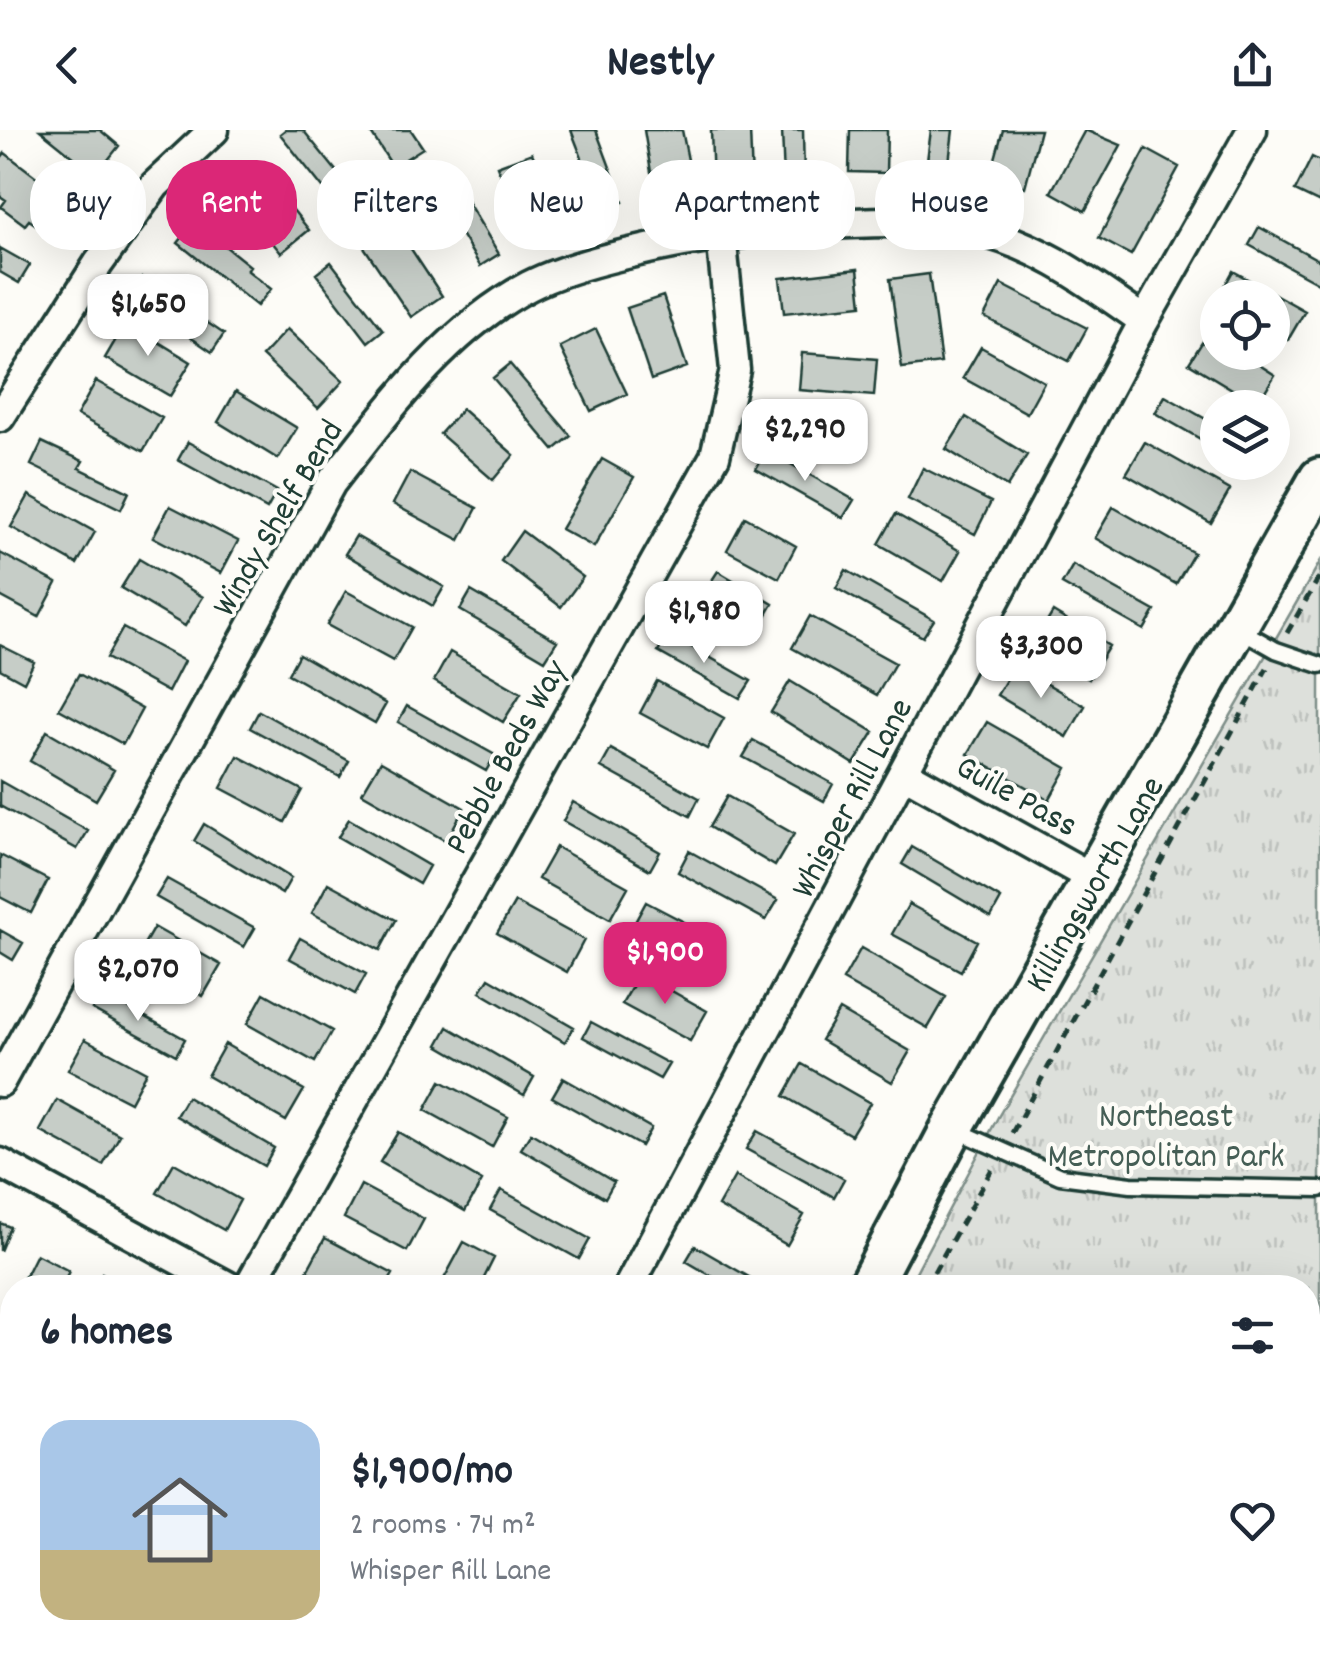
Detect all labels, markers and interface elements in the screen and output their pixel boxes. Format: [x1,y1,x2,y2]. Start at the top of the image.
text: Nestly [607,33,713,97]
icon: back [40,38,95,93]
icon: share [1225,38,1280,93]
chip: Buy [30,160,146,250]
chip: Rent [166,160,297,250]
chip: Filters [317,160,474,250]
chip: New [494,160,619,250]
chip: Apartment [639,160,855,250]
chip: House [875,160,1024,250]
pin: $1,650 [67,274,229,359]
map controls [1200,280,1290,480]
button: locate [1200,280,1290,370]
text: $1,650 [109,283,187,329]
button: layers [1200,390,1290,480]
pin: $2,290 [724,399,886,484]
text: $2,290 [764,408,846,454]
street label: Windy Shelf Bend [202,412,359,627]
pin: $1,980 [623,581,785,666]
text: $1,980 [667,590,741,636]
pin: $3,300 [960,616,1122,701]
text: $3,300 [998,625,1084,671]
street label: Pebble Beds Way [434,651,583,865]
street label: Whisper Rill Lane [781,690,928,908]
street label: Guile Pass [945,744,1086,852]
street label: Killingsworth Lane [1015,768,1180,1003]
pin: $1,900 [584,922,746,1007]
text: $1,900 [626,931,704,977]
pin: $2,070 [57,939,219,1024]
text: $2,070 [96,948,180,994]
park label: Northeast Metropolitan Park [1048,1094,1285,1184]
text: 6 homes [40,1305,173,1365]
icon: filters [1225,1308,1280,1363]
text: $1,900/mo [350,1444,513,1504]
icon: home [120,1460,240,1580]
icon: heart [1225,1493,1280,1548]
text: 2 rooms · 74 m² [350,1504,536,1550]
text: Whisper Rill Lane [350,1550,551,1596]

